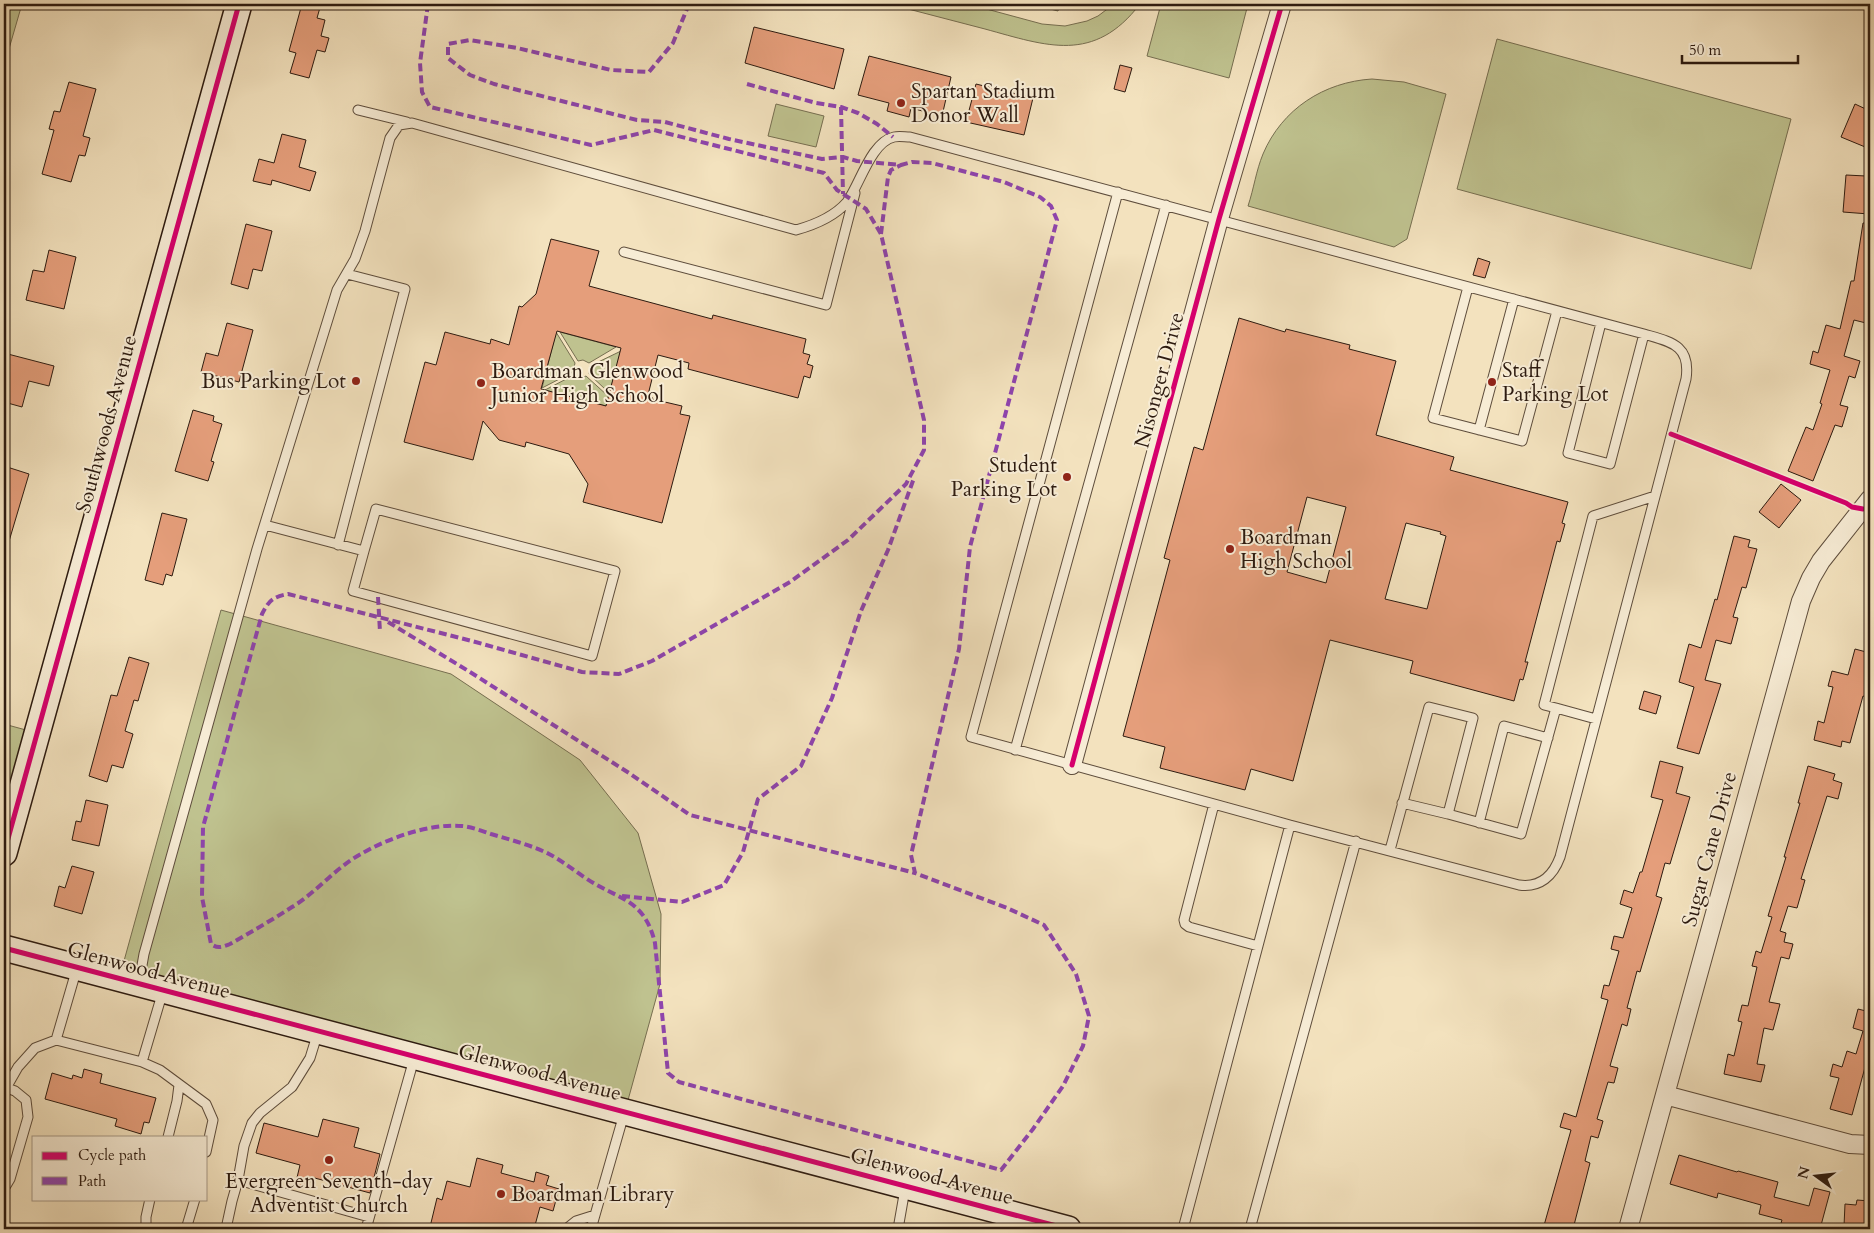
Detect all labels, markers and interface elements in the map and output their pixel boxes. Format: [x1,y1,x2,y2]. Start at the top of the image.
scale bar [1682,32,1798,64]
text: 50 m [1689,40,1721,60]
place label: Spartan Stadium Donor Wall [911,77,1056,130]
marker: Spartan Stadium Donor Wall [895,97,907,109]
street label: Nisonger Drive [1127,309,1192,451]
street label: Southwoods Avenue [69,332,144,516]
place label: Staff Parking Lot [1502,356,1609,409]
place label: Boardman Glenwood Junior High School [488,357,683,410]
place label: Bus Parking Lot [201,367,346,396]
marker: Bus Parking Lot [350,375,362,387]
marker: Staff Parking Lot [1486,376,1498,388]
marker: Boardman Glenwood Junior High School [475,377,487,389]
place label: Student Parking Lot [951,451,1057,504]
marker: Student Parking Lot [1061,471,1073,483]
place label: Boardman High School [1240,523,1352,576]
marker: Boardman High School [1224,543,1236,555]
street label: Sugar Cane Drive [1675,768,1744,930]
street label: Glenwood Avenue [64,935,234,1006]
street label: Glenwood Avenue [455,1037,625,1108]
legend [32,1136,208,1200]
street label: Glenwood Avenue [847,1141,1017,1212]
text: Cycle path [78,1145,147,1165]
north arrow [1792,1150,1842,1200]
marker: Evergreen Seventh-day Adventist Church [323,1154,335,1166]
text: N [1793,1164,1815,1181]
place label: Evergreen Seventh-day Adventist Church [225,1167,433,1220]
text: Path [78,1171,107,1191]
place label: Boardman Library [511,1180,674,1209]
marker: Boardman Library [495,1188,507,1200]

